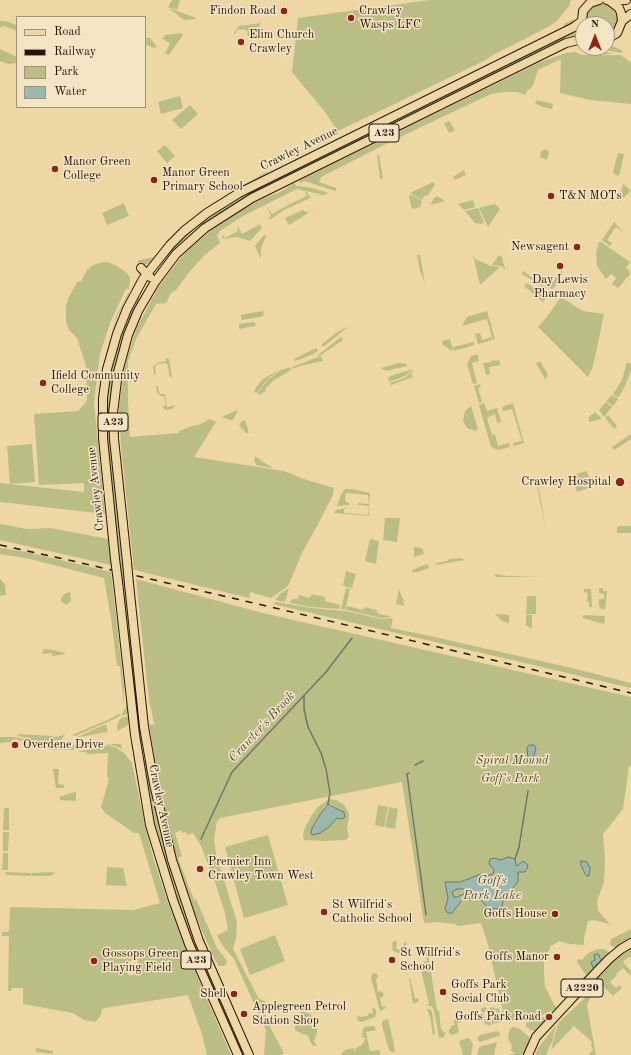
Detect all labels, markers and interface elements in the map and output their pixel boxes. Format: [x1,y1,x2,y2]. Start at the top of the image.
place label: Findon Road [209,4,276,18]
place label: Crawley Wasps LFC [359,4,421,32]
marker: Findon Road [279,6,289,16]
marker: Crawley Wasps LFC [346,13,356,23]
legend [16,16,146,108]
north arrow [575,16,615,56]
text: N [591,19,599,30]
text: Road [54,26,81,38]
place label: Elim Church Crawley [249,28,314,56]
marker: Elim Church Crawley [236,37,246,47]
text: Railway [54,46,96,58]
text: Park [54,66,79,78]
text: Water [54,86,86,98]
street label: Crawley Avenue [258,124,340,174]
road number: A23 [369,124,399,142]
place label: Manor Green College [63,155,131,183]
marker: Manor Green College [50,164,60,174]
place label: Manor Green Primary School [162,166,243,194]
marker: Manor Green Primary School [149,175,159,185]
place label: T&N MOTs [559,189,622,203]
marker: T&N MOTs [546,191,556,201]
place label: Newsagent [511,240,569,254]
marker: Newsagent [572,242,582,252]
marker: Day Lewis Pharmacy [555,261,565,271]
place label: Day Lewis Pharmacy [532,273,588,301]
place label: Ifield Community College [51,369,140,397]
marker: Ifield Community College [38,378,48,388]
road number: A23 [98,413,128,431]
street label: Crawley Avenue [84,446,108,532]
place label: Crawley Hospital [521,475,611,489]
marker: Crawley Hospital [614,476,626,488]
water label: Crawter's Brook [225,688,299,766]
place label: Overdene Drive [23,738,104,752]
marker: Overdene Drive [10,740,20,750]
park label: Spiral Mound [476,754,548,768]
street label: Crawley Avenue [145,763,177,849]
park label: Goff's Park [481,772,539,786]
place label: Premier Inn Crawley Town West [208,855,314,883]
marker: Premier Inn Crawley Town West [195,864,205,874]
water label: Goffs Park Lake [463,873,521,904]
place label: St Wilfrid's Catholic School [332,898,412,926]
marker: St Wilfrid's Catholic School [319,907,329,917]
place label: Goffs House [483,907,547,921]
marker: Goffs House [550,909,560,919]
place label: St Wilfrid's School [400,946,460,974]
place label: Gossops Green Playing Field [102,947,179,975]
place label: Goffs Manor [485,950,549,964]
road number: A23 [181,951,211,969]
marker: Goffs Manor [552,952,562,962]
marker: St Wilfrid's School [387,955,397,965]
marker: Gossops Green Playing Field [89,956,99,966]
place label: Goffs Park Social Club [451,978,509,1006]
road number: A2220 [561,979,603,997]
place label: Shell [200,987,226,1001]
marker: Goffs Park Social Club [438,987,448,997]
marker: Shell [229,989,239,999]
place label: Applegreen Petrol Station Shop [252,1000,346,1028]
marker: Applegreen Petrol Station Shop [239,1009,249,1019]
place label: Goffs Park Road [455,1010,541,1024]
marker: Goffs Park Road [544,1012,554,1022]

